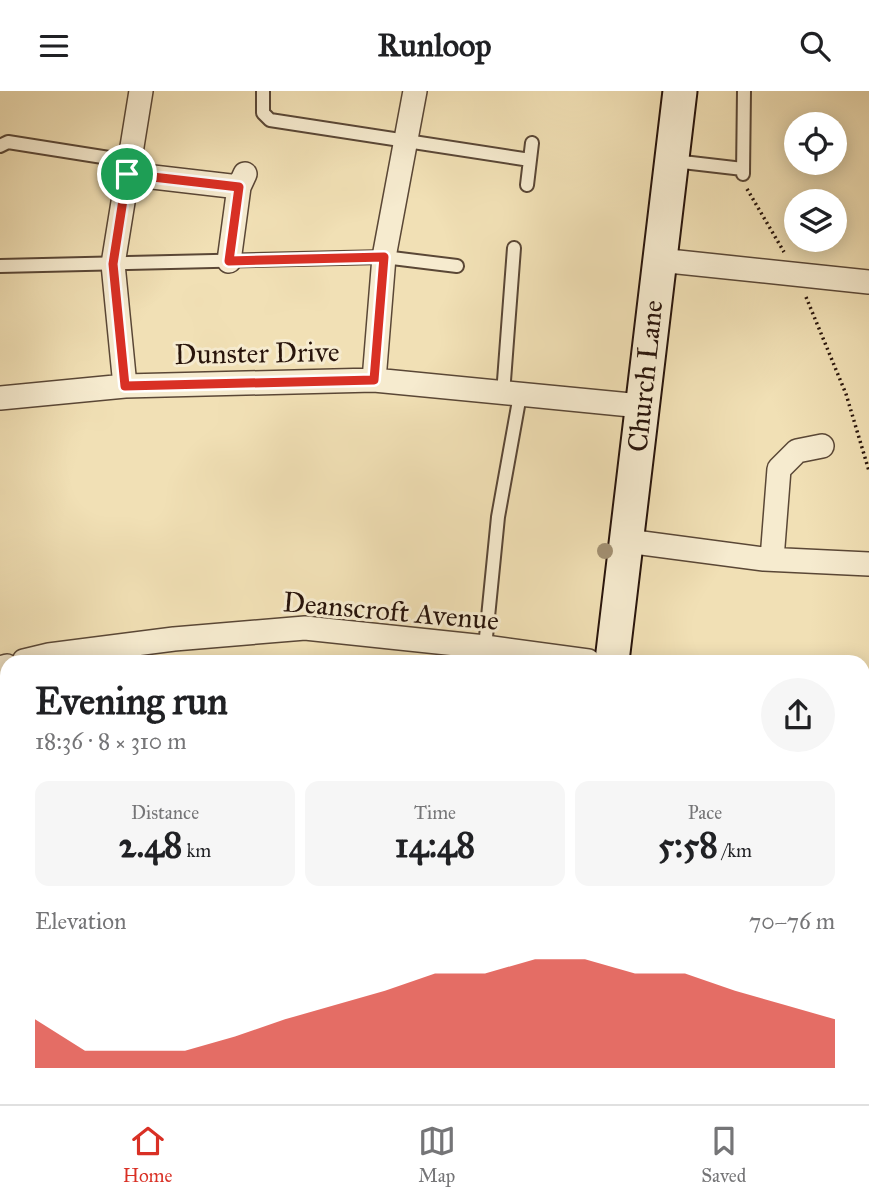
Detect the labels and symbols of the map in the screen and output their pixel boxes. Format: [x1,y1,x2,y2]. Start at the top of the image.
pin [97,144,157,204]
street label: Church Lane [620,298,670,454]
street label: Dunster Drive [174,334,340,372]
street label: Deanscroft Avenue [281,584,501,638]

